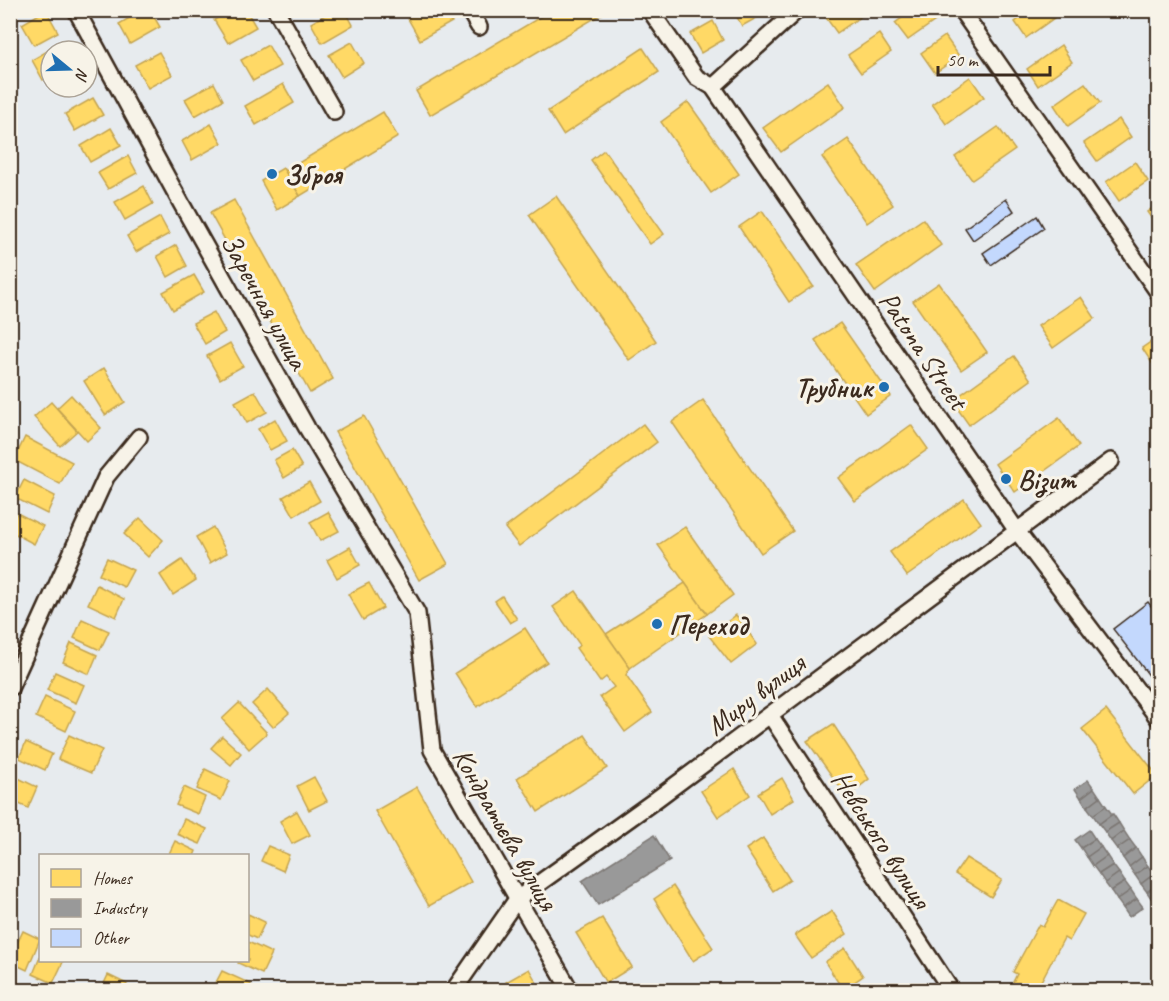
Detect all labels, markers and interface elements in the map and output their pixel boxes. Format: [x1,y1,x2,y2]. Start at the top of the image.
north arrow [39,39,99,99]
scale bar [938,39,1050,77]
text: 50 m [947,49,980,71]
text: N [70,66,93,84]
place label: Зброя [284,157,344,192]
marker: Зброя [265,167,279,181]
street label: Заречная улица [213,227,317,377]
street label: Patona Street [871,285,977,418]
place label: Трубник [795,370,875,405]
marker: Трубник [877,380,891,394]
place label: Візит [1018,462,1078,498]
marker: Візит [999,472,1013,486]
place label: Переход [669,607,750,642]
marker: Переход [650,617,664,631]
street label: Миру вулиця [699,645,813,743]
street label: Кондратьєва вулиця [445,742,567,917]
street label: Невського вулиця [824,764,940,917]
legend [39,854,249,962]
text: Homes [93,867,133,889]
text: Industry [93,897,148,919]
text: Other [93,927,130,949]

